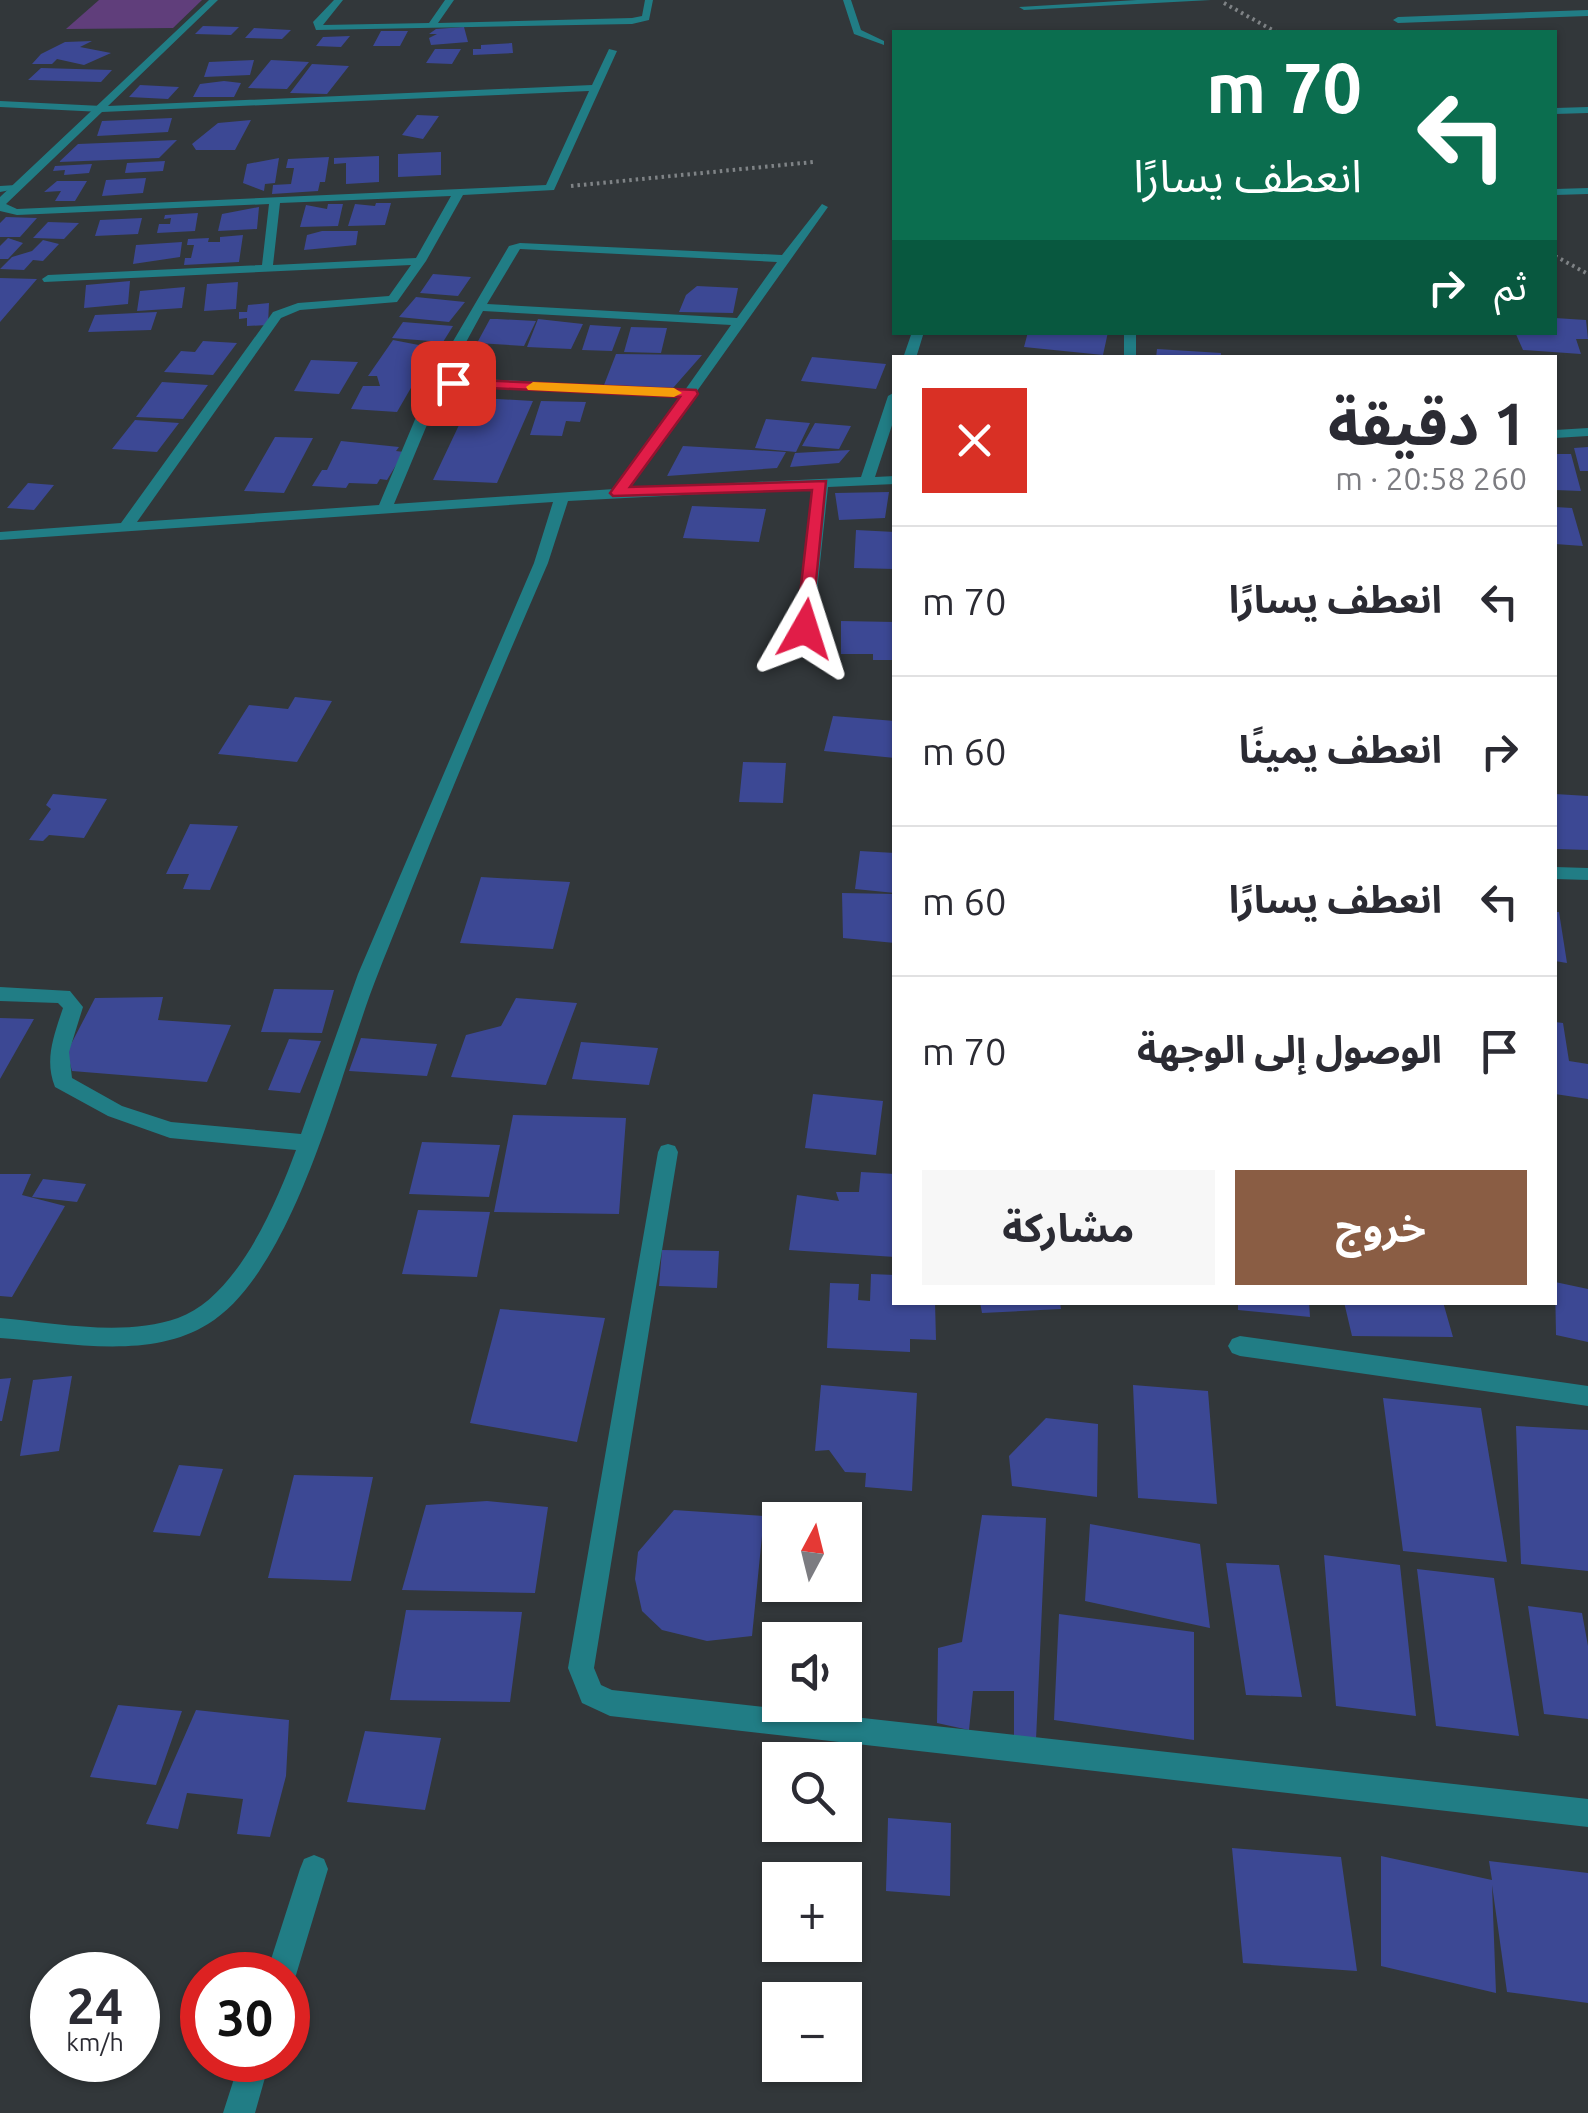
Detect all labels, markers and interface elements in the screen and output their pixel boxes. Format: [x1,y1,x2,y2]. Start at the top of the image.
text: 70 m [1206,48,1362,126]
icon: left [1397,70,1527,200]
text: انعطف يسارًا [1133,150,1362,201]
icon: right [1419,260,1474,315]
text: ثم [1494,265,1527,307]
pin [411,341,496,426]
icon: arrive [426,356,481,411]
button: close [922,388,1027,493]
text: 1 دقيقة [1328,389,1527,456]
text: 260 m · 20:58 [1335,460,1527,496]
icon: left [1472,574,1527,629]
position arrow [753,577,857,681]
text: انعطف يسارًا [1229,578,1442,620]
text: 70 m [922,580,1006,622]
icon: right [1472,724,1527,779]
text: انعطف يمينًا [1239,728,1442,770]
text: 60 m [922,730,1006,772]
icon: left [1472,874,1527,929]
text: انعطف يسارًا [1229,878,1442,920]
text: 60 m [922,880,1006,922]
icon: arrive [1472,1024,1527,1079]
text: الوصول إلى الوجهة [1137,1028,1442,1070]
text: 70 m [922,1030,1006,1072]
button: مشاركة [922,1170,1215,1285]
button: خروج [1235,1170,1527,1285]
north arrow [762,1502,862,1602]
map controls [762,1502,862,2082]
button: sound [762,1622,862,1722]
button: search [762,1742,862,1842]
button: + [762,1862,862,1962]
speed limit sign: 30 [180,1952,310,2082]
text: 24 [67,1977,123,2033]
button: − [762,1982,862,2082]
text: km/h [66,2028,124,2056]

